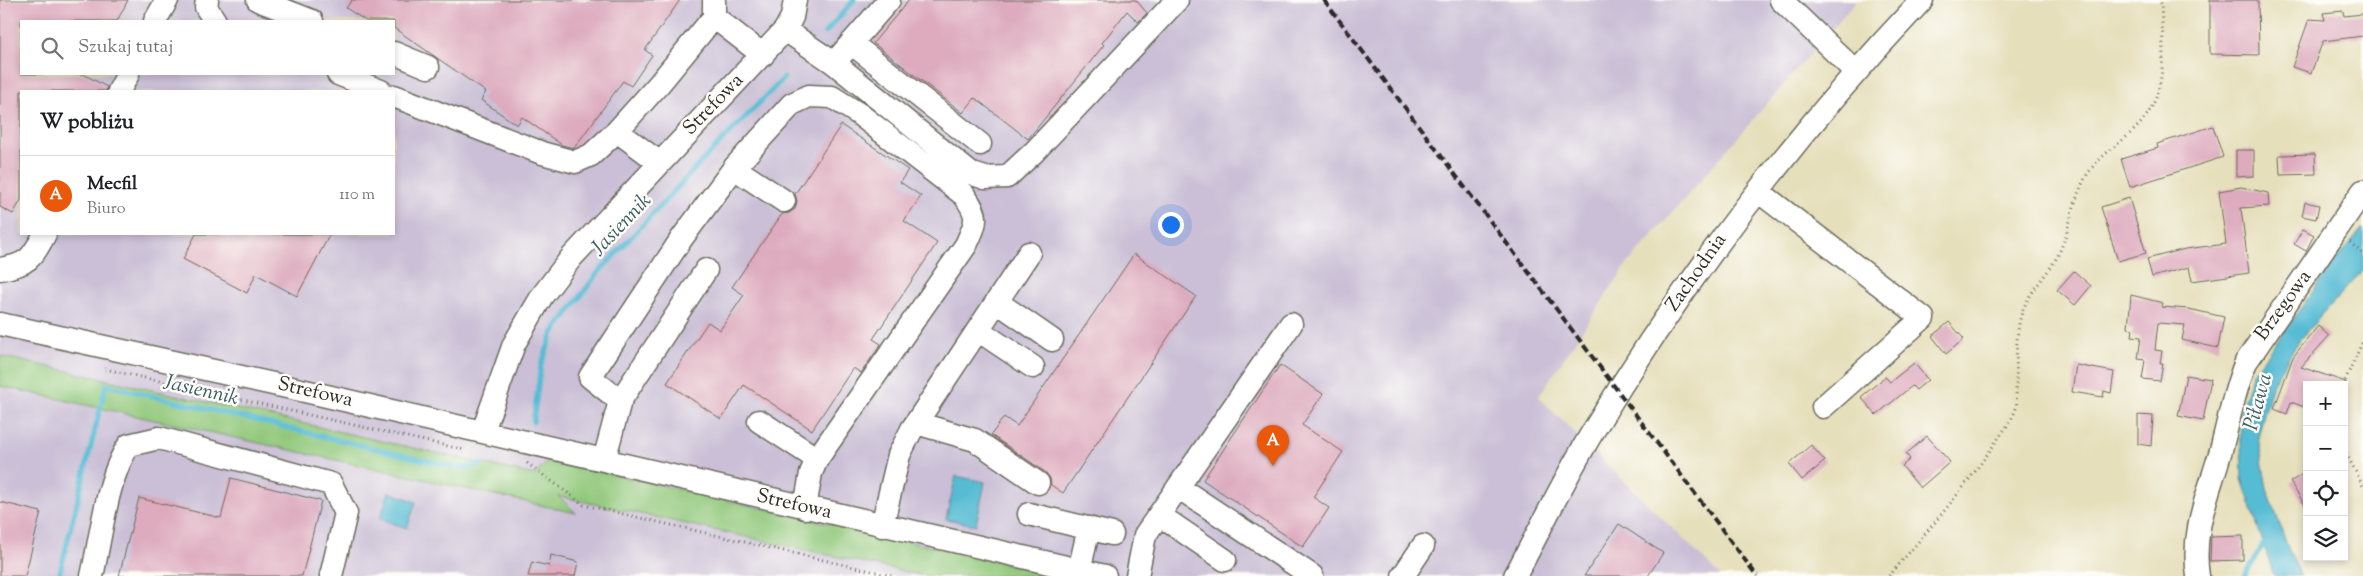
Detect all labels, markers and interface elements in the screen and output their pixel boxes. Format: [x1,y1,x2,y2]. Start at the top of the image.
search box [20,20,395,75]
icon: search [38,34,66,62]
text: Szukaj tutaj [78,34,173,61]
street label: Strefowa [677,67,751,143]
text: W pobliżu [40,108,134,138]
text: Mecfil [87,171,137,198]
text: A [50,184,63,207]
text: 110 m [339,184,375,207]
water label: Jasiennik [584,187,659,263]
text: Biuro [87,198,126,221]
your location [1158,212,1184,238]
street label: Zachodnia [1659,228,1735,318]
street label: Brzegowa [2248,265,2320,347]
water label: Jasiennik [160,368,242,414]
street label: Strefowa [274,370,356,416]
water label: Piława [2237,370,2281,434]
map controls [2303,381,2348,561]
button: + [2303,381,2348,426]
pin: A [1257,425,1289,466]
button: − [2303,426,2348,471]
button: locate [2303,471,2348,516]
street label: Strefowa [753,482,835,528]
button: layers [2303,516,2348,561]

